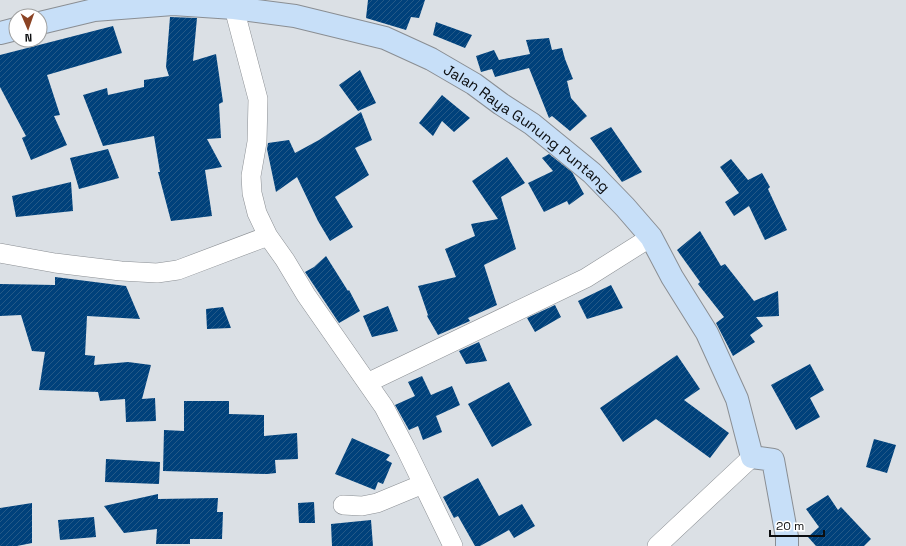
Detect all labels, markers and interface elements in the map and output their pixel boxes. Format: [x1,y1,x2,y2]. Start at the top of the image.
north arrow [8,8,48,48]
text: N [24,31,32,45]
street label: Jalan Raya Gunung Puntang [440,59,615,196]
scale bar [770,512,824,538]
text: 20 m [776,518,804,534]

